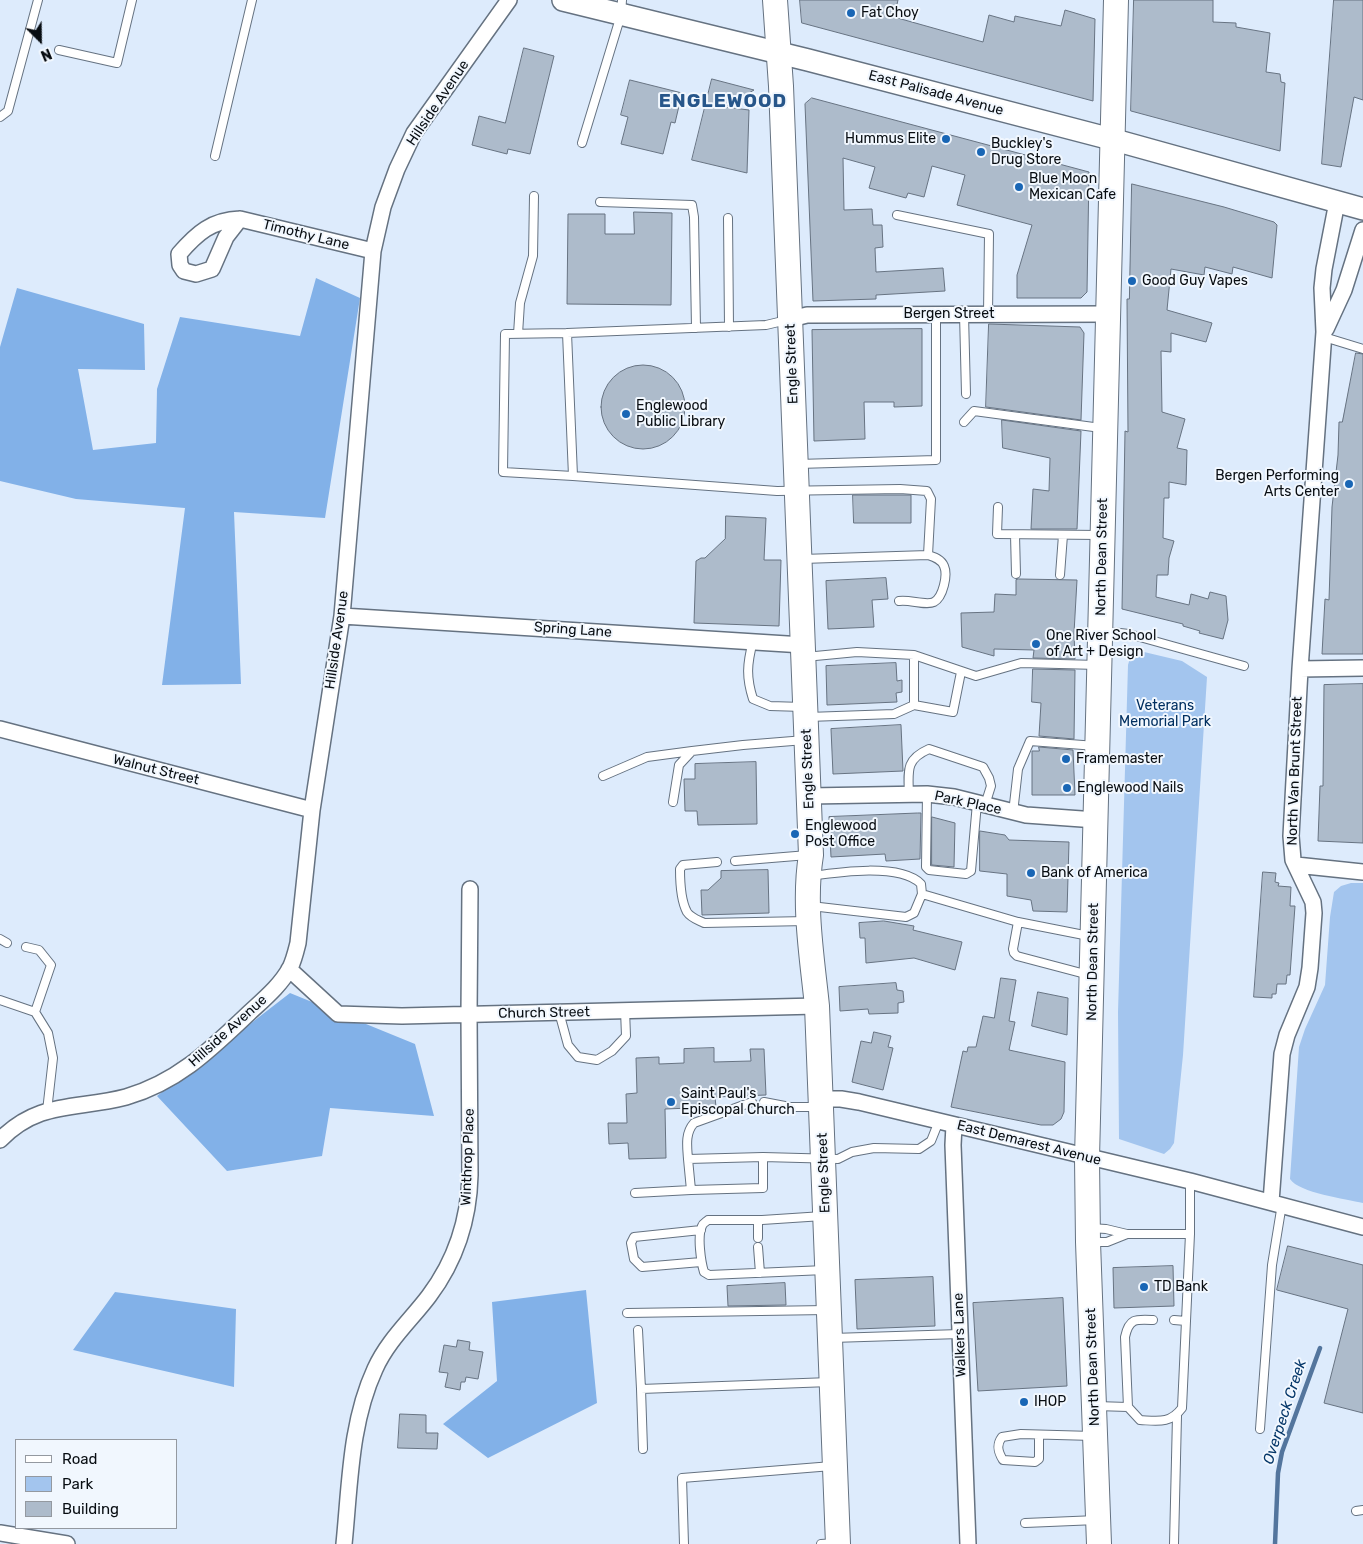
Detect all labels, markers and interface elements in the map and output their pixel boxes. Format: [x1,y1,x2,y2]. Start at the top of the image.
place label: Fat Choy [861,5,919,21]
marker: Fat Choy [845,7,857,19]
north arrow [15,15,65,65]
text: N [38,44,54,64]
street label: Hillside Avenue [403,57,473,149]
street label: East Palisade Avenue [867,67,1005,119]
district label: ENGLEWOOD [658,91,788,113]
place label: Hummus Elite [845,131,936,147]
marker: Hummus Elite [940,133,952,145]
place label: Buckley's Drug Store [991,136,1061,168]
marker: Buckley's Drug Store [975,146,987,158]
place label: Blue Moon Mexican Cafe [1029,171,1116,203]
marker: Blue Moon Mexican Cafe [1013,181,1025,193]
street label: Timothy Lane [261,216,351,254]
place label: Good Guy Vapes [1142,273,1248,289]
marker: Good Guy Vapes [1126,275,1138,287]
street label: Bergen Street [904,306,994,322]
street label: Engle Street [782,323,802,405]
place label: Englewood Public Library [636,398,725,431]
marker: Englewood Public Library [620,408,632,420]
place label: Bergen Performing Arts Center [1215,468,1339,501]
marker: Bergen Performing Arts Center [1343,478,1355,490]
street label: North Dean Street [1093,498,1111,616]
street label: Hillside Avenue [322,590,352,690]
street label: Spring Lane [534,619,612,641]
place label: One River School of Art + Design [1046,628,1156,660]
marker: One River School of Art + Design [1030,638,1042,650]
street label: North Van Brunt Street [1284,696,1306,846]
park label: Veterans Memorial Park [1119,698,1211,730]
street label: Engle Street [798,728,818,810]
street label: Walnut Street [111,751,201,789]
place label: Framemaster [1076,751,1163,767]
marker: Framemaster [1060,753,1072,765]
place label: Englewood Nails [1077,780,1184,796]
marker: Englewood Nails [1061,782,1073,794]
street label: Park Place [933,788,1003,818]
place label: Englewood Post Office [805,818,877,850]
marker: Englewood Post Office [789,828,801,840]
place label: Bank of America [1041,865,1148,881]
marker: Bank of America [1025,867,1037,879]
street label: North Dean Street [1084,903,1102,1021]
street label: Hillside Avenue [185,992,271,1070]
street label: Church Street [498,1004,590,1022]
place label: Saint Paul's Episcopal Church [681,1086,795,1118]
marker: Saint Paul's Episcopal Church [665,1096,677,1108]
street label: Winthrop Place [458,1108,478,1206]
street label: East Demarest Avenue [955,1117,1103,1169]
street label: Engle Street [814,1132,834,1214]
place label: TD Bank [1154,1279,1208,1295]
marker: TD Bank [1138,1281,1150,1293]
street label: Walkers Lane [950,1292,970,1378]
street label: North Dean Street [1083,1308,1103,1426]
water label: Overpeck Creek [1260,1357,1310,1467]
place label: IHOP [1034,1394,1066,1410]
marker: IHOP [1018,1396,1030,1408]
legend [15,1439,178,1529]
text: Road [62,1450,98,1468]
text: Park [62,1475,93,1493]
text: Building [62,1500,119,1518]

